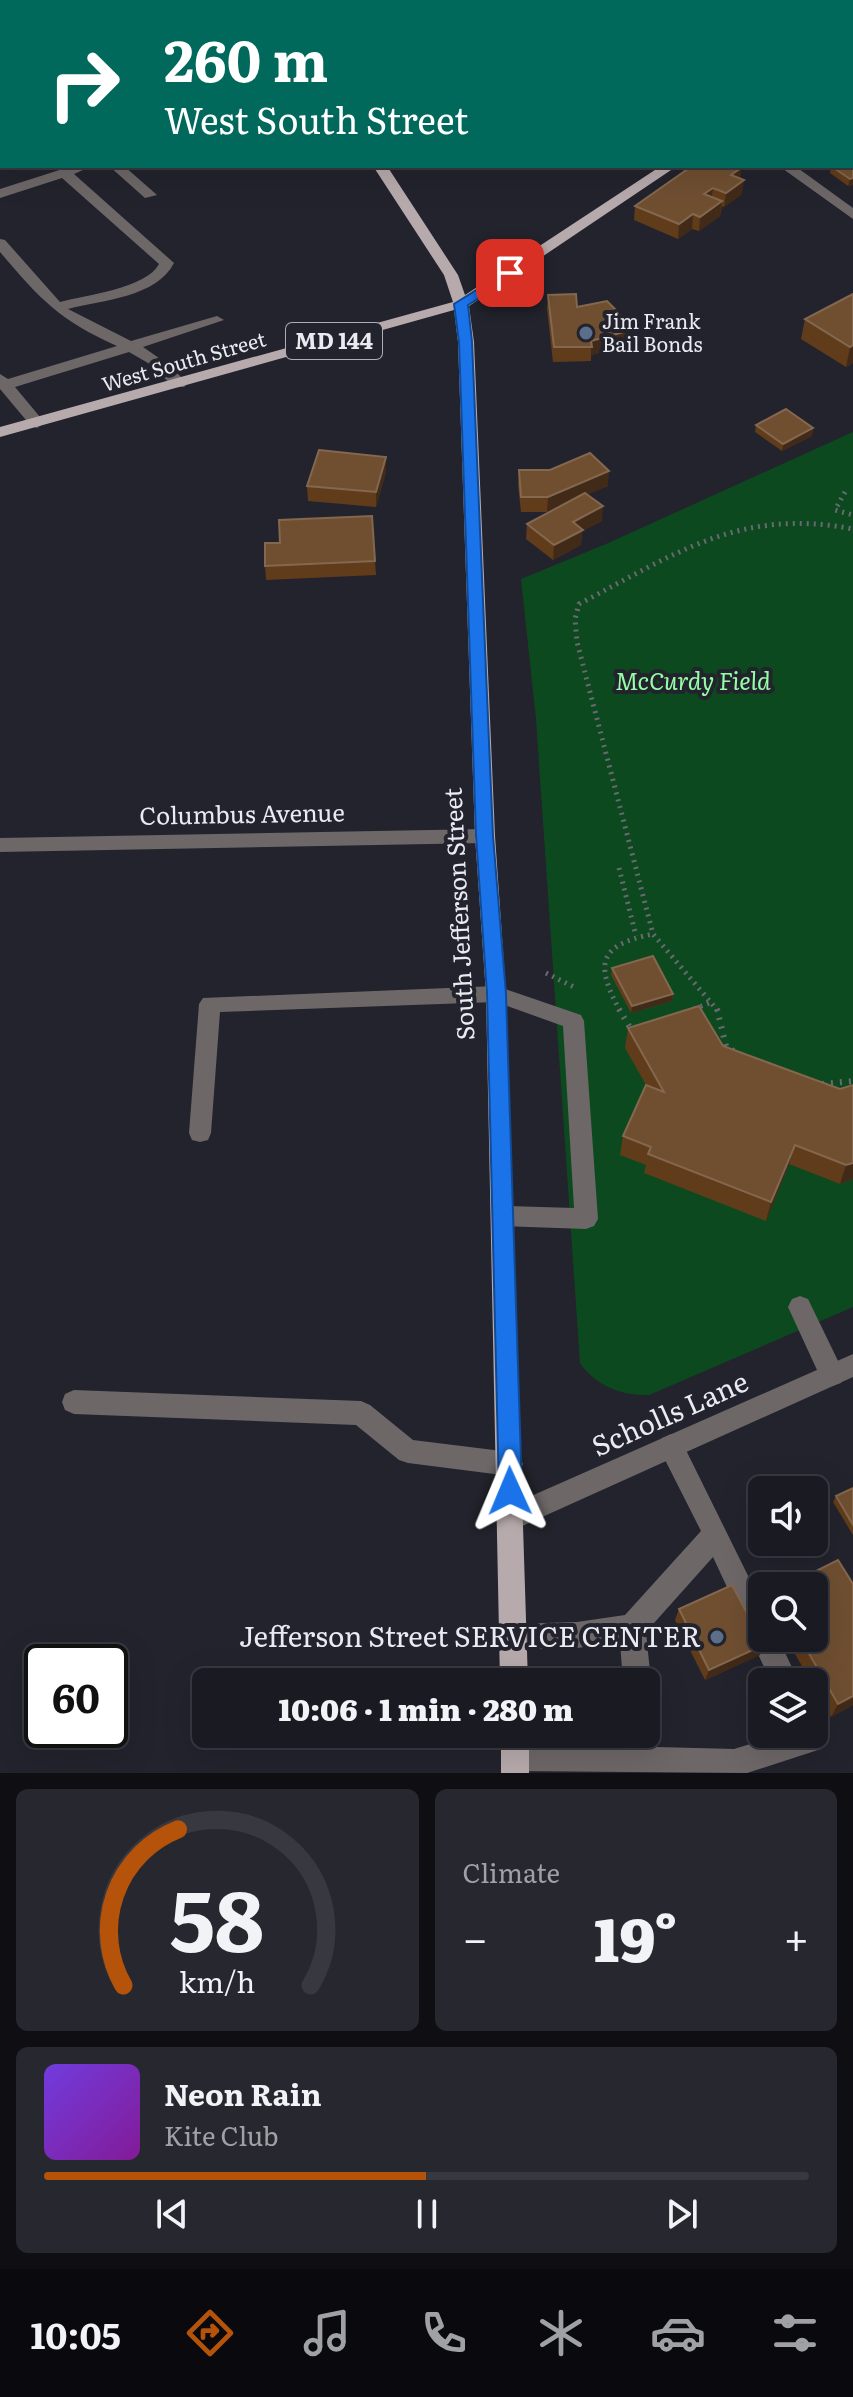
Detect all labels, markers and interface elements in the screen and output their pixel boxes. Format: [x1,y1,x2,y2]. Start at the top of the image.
text: 260 m [164,16,328,99]
icon: right [32,32,136,136]
text: West South Street [164,92,469,145]
pin [476,239,544,307]
icon: arrive [488,251,532,295]
place label: Jim Frank Bail Bonds [602,305,702,358]
street label: West South Street [98,322,269,398]
road number: MD 144 [286,323,382,359]
marker: Jim Frank Bail Bonds [577,324,595,342]
park label: McCurdy Field [615,662,771,697]
street label: South Jefferson Street [433,787,482,1041]
street label: Columbus Avenue [139,793,345,832]
street label: Scholls Lane [584,1359,754,1465]
position arrow [468,1449,552,1533]
map controls [748,1476,828,1748]
button: sound [748,1476,828,1556]
button: search [748,1572,828,1652]
place label: Jefferson Street SERVICE CENTER [239,1614,701,1656]
marker: Jefferson Street SERVICE CENTER [708,1628,726,1646]
speed limit sign: 60 [24,1644,128,1748]
button: layers [748,1668,828,1748]
text: 10:06 · 1 min · 280 m [279,1686,573,1730]
text: Climate [463,1852,560,1891]
text: 58 [170,1854,264,1978]
text: 19° [594,1891,677,1980]
text: − [463,1903,488,1969]
text: + [783,1903,809,1969]
text: km/h [179,1959,255,2002]
text: Neon Rain [164,2071,322,2115]
text: Kite Club [164,2115,279,2154]
icon: previous [150,2192,194,2236]
icon: pause [405,2192,449,2236]
icon: next [660,2192,704,2236]
icon: directions [182,2305,238,2361]
icon: music [299,2305,355,2361]
icon: phone [416,2305,472,2361]
icon: climate [533,2305,589,2361]
icon: car [650,2305,706,2361]
icon: filters [767,2305,823,2361]
text: 10:05 [30,2307,121,2360]

